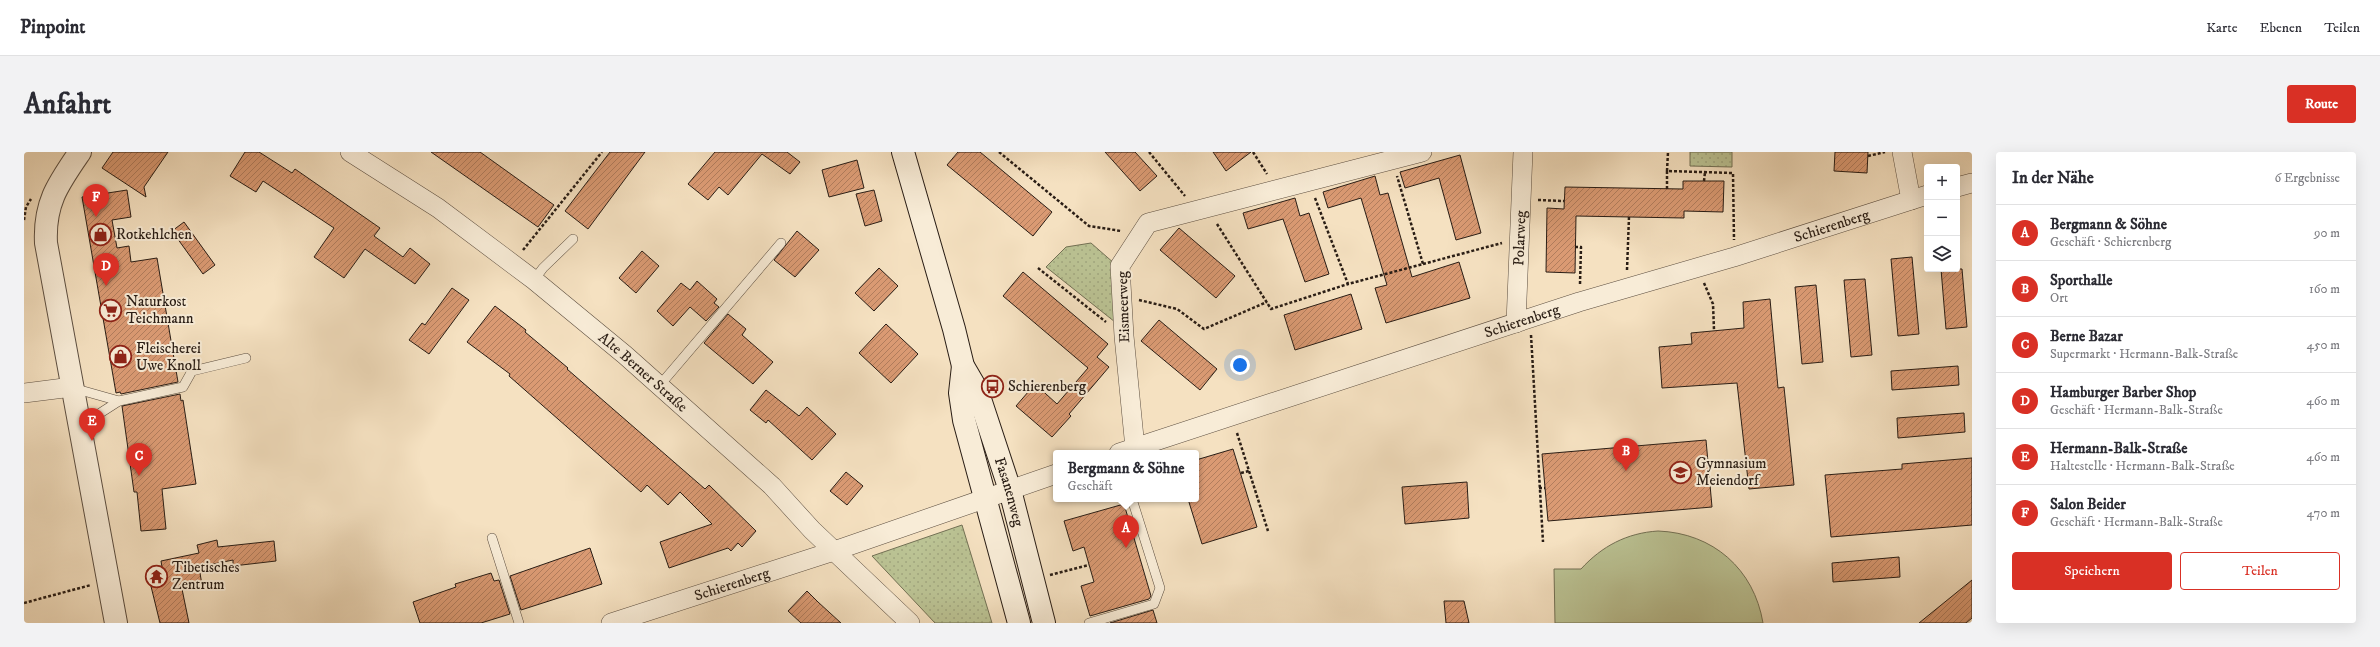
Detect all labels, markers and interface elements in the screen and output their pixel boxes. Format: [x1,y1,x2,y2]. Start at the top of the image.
text: Pinpoint [20,16,85,39]
text: Karte [2206,19,2237,37]
text: Ebenen [2259,19,2302,37]
text: Teilen [2324,19,2360,37]
button: Route [2287,85,2356,123]
text: Anfahrt [24,87,111,122]
map controls [1924,164,1960,272]
button: + [1924,164,1960,200]
text: In der Nähe [2012,167,2094,189]
text: 6 Ergebnisse [2274,170,2340,186]
pin: F [83,184,109,217]
button: − [1924,200,1960,236]
street label: Schierenberg [1792,205,1872,247]
street label: Polarweg [1509,209,1531,266]
text: Bergmann & Söhne [2050,215,2167,234]
shop icon: Rotkehlchen [87,221,113,247]
place label: Rotkehlchen [116,225,192,244]
text: A [2021,225,2029,241]
text: 90 m [2314,225,2340,241]
text: Geschäft · Schierenberg [2050,234,2171,250]
button: layers [1924,236,1960,272]
pin: D [93,253,119,286]
street label: Eismeerweg [1113,270,1134,343]
text: Sporthalle [2050,271,2112,290]
text: B [2021,281,2029,297]
text: 160 m [2309,281,2340,297]
text: Ort [2050,290,2068,306]
place label: Naturkost Teichmann [126,292,194,328]
supermarket icon: Naturkost Teichmann [97,297,123,323]
street label: Schierenberg [1482,300,1563,342]
text: Berne Bazar [2050,327,2123,346]
street label: Alte Berner Straße [594,328,691,416]
text: C [2021,337,2029,353]
text: 450 m [2307,337,2340,353]
place label: Fleischerei Uwe Knoll [136,339,202,375]
shop icon: Fleischerei Uwe Knoll [108,344,134,370]
text: Supermarkt · Hermann-Balk-Straße [2050,346,2238,362]
your location [1230,355,1250,375]
bus stop icon: Schierenberg [980,373,1006,399]
place label: Schierenberg [1008,377,1087,396]
text: Hamburger Barber Shop [2050,383,2196,402]
text: D [2020,393,2030,409]
text: 460 m [2306,393,2340,409]
text: Geschäft · Hermann-Balk-Straße [2050,402,2223,418]
pin: E [79,408,105,441]
pin: B [1613,438,1639,471]
text: Hermann-Balk-Straße [2050,439,2187,458]
pin: C [126,443,152,476]
text: E [2020,449,2030,465]
text: 460 m [2306,449,2340,465]
popup [1053,450,1199,502]
place label: Gymnasium Meiendorf [1696,454,1766,490]
street label: Fasanenweg [990,455,1028,529]
text: Haltestelle · Hermann-Balk-Straße [2050,458,2235,474]
text: Bergmann & Söhne [1068,459,1184,478]
school or university icon: Gymnasium Meiendorf [1668,459,1694,485]
text: Geschäft [1068,478,1113,494]
text: Salon Beider [2050,495,2126,514]
text: F [2021,505,2029,521]
text: 470 m [2307,505,2340,521]
text: Geschäft · Hermann-Balk-Straße [2050,514,2223,530]
pin: A [1113,515,1139,548]
button: Speichern [2012,552,2172,590]
button: Teilen [2180,552,2340,590]
place label: Tibetisches Zentrum [172,558,240,594]
temple icon: Tibetisches Zentrum [144,563,170,589]
street label: Schierenberg [692,563,773,605]

